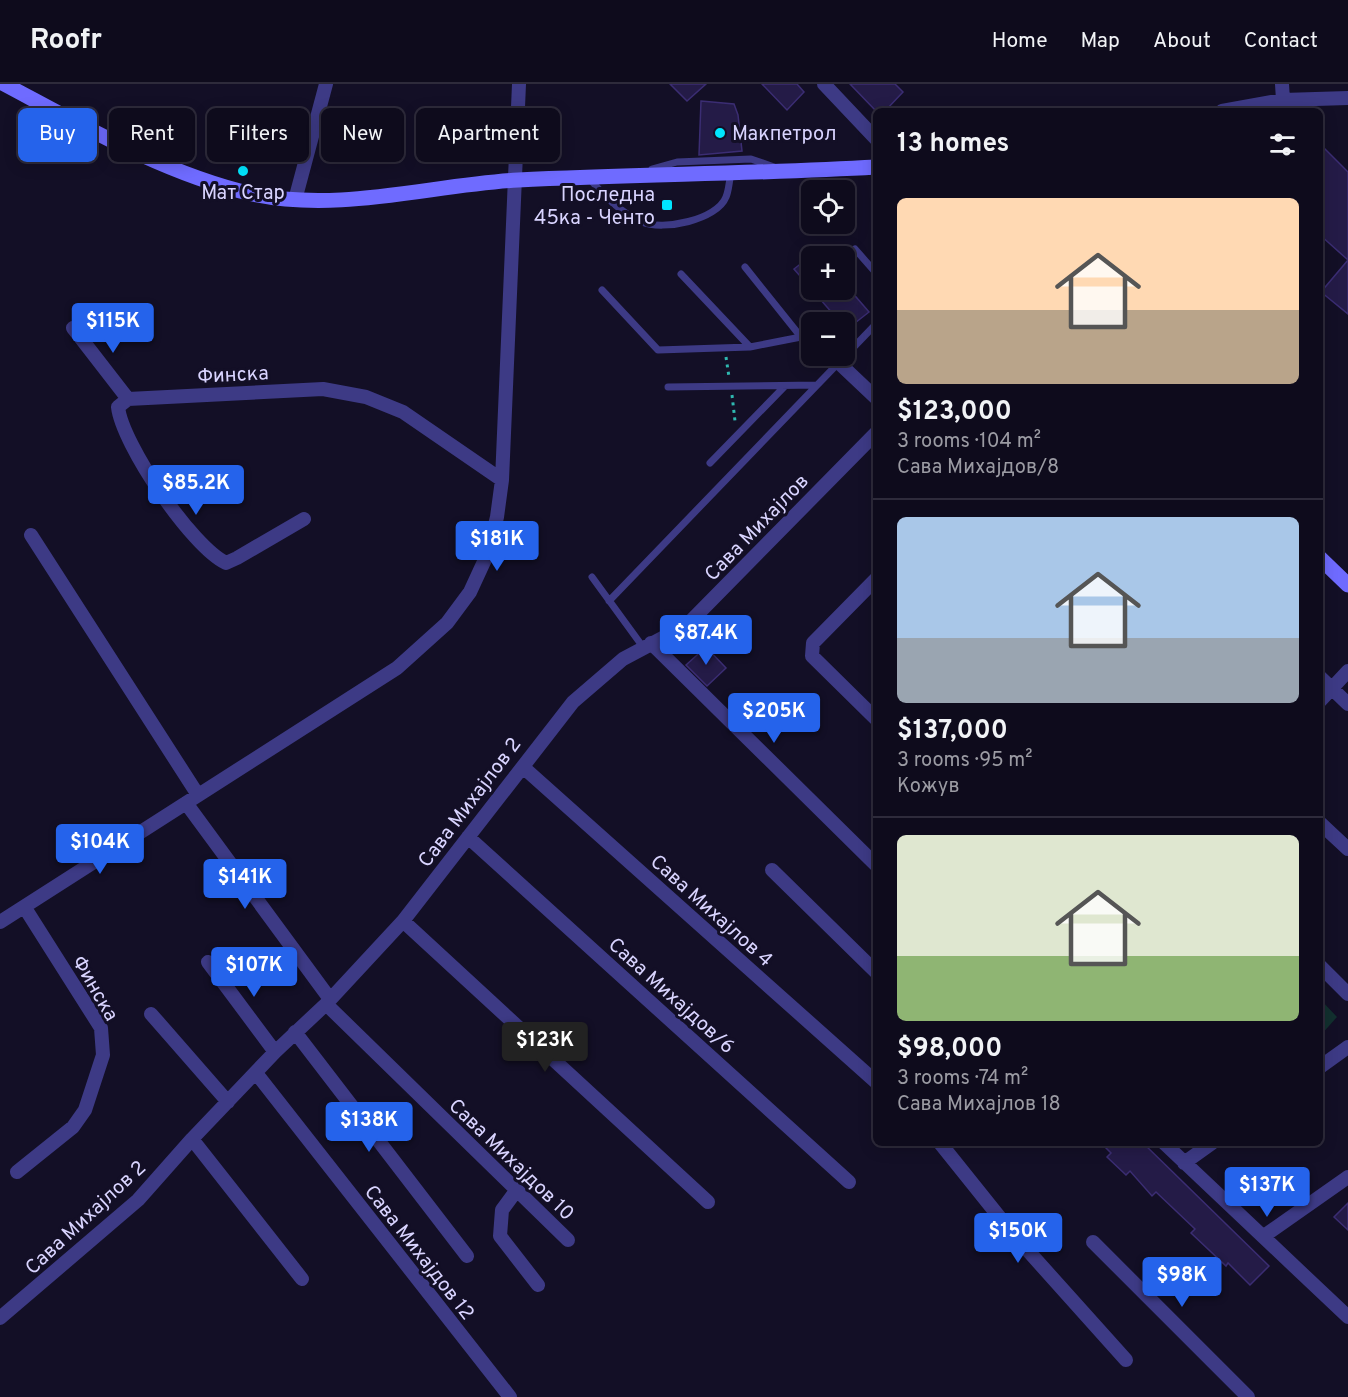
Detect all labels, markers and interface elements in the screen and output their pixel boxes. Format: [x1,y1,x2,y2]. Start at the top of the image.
text: Roofr [30,23,102,59]
text: Home [992,28,1048,55]
text: Map [1081,28,1120,55]
text: About [1153,28,1211,55]
text: Contact [1244,28,1318,55]
chip: Buy [18,108,97,162]
chip: Rent [109,108,195,162]
chip: Filters [207,108,309,162]
chip: New [321,108,404,162]
chip: Apartment [416,108,560,162]
place label: Макпетрол [732,122,836,148]
marker: Макпетрол [713,126,727,140]
text: 13 homes [897,128,1009,161]
icon: filters [1266,128,1299,161]
marker: Мат Стар [236,164,250,178]
map controls [801,180,855,366]
button: locate [801,180,855,234]
place label: Мат Стар [201,181,285,207]
place label: Последна 45ка - Ченто [534,183,655,232]
marker: Последна 45ка - Ченто [660,198,674,212]
icon: home [1044,237,1152,345]
button: + [801,246,855,300]
pin: $115K [71,303,155,354]
text: $115K [86,309,140,335]
button: − [801,312,855,366]
street label: Финска [197,361,269,391]
text: $123,000 [897,396,1012,429]
text: 3 rooms · 104 m² [897,429,1041,455]
text: Сава Михајдов/8 [897,455,1059,481]
pin: $85.2K [147,465,245,516]
street label: Сава Михајлов [700,469,815,588]
text: $85.2K [162,471,230,497]
pin: $181K [455,521,539,572]
text: $181K [470,527,524,553]
icon: home [1044,556,1152,664]
pin: $87.4K [657,615,755,666]
text: $87.4K [674,621,738,647]
pin: $205K [732,693,816,744]
text: $205K [742,699,806,725]
text: $137,000 [897,715,1008,748]
street label: Сава Михајлов 2 [413,733,528,873]
text: 3 rooms · 95 m² [897,748,1033,774]
text: Кожув [897,774,960,800]
pin: $104K [58,824,142,875]
text: $104K [70,830,130,856]
street label: Сава Михајлов 4 [644,850,777,973]
pin: $141K [203,859,287,910]
text: $141K [217,865,273,891]
icon: home [1044,874,1152,982]
street label: Сава Михајдов/6 [602,933,740,1060]
pin: $107K [212,947,296,998]
street label: Финска [65,952,123,1026]
text: $107K [225,953,283,979]
pin: $123K [503,1022,587,1073]
text: $123K [516,1028,574,1054]
text: $98,000 [897,1033,1002,1066]
text: 3 rooms · 74 m² [897,1066,1028,1092]
text: Сава Михајлов 18 [897,1092,1061,1118]
street label: Сава Михајдов 10 [442,1094,579,1227]
pin: $138K [327,1102,411,1153]
text: $138K [340,1108,398,1134]
street label: Сава Михајлов 2 [20,1156,152,1281]
pin: $137K [1225,1167,1309,1218]
text: $137K [1239,1173,1295,1199]
street label: Сава Михајдов 12 [358,1180,479,1326]
pin: $150K [976,1213,1060,1264]
text: $150K [988,1219,1048,1245]
pin: $98K [1146,1257,1218,1308]
text: $98K [1156,1263,1208,1289]

